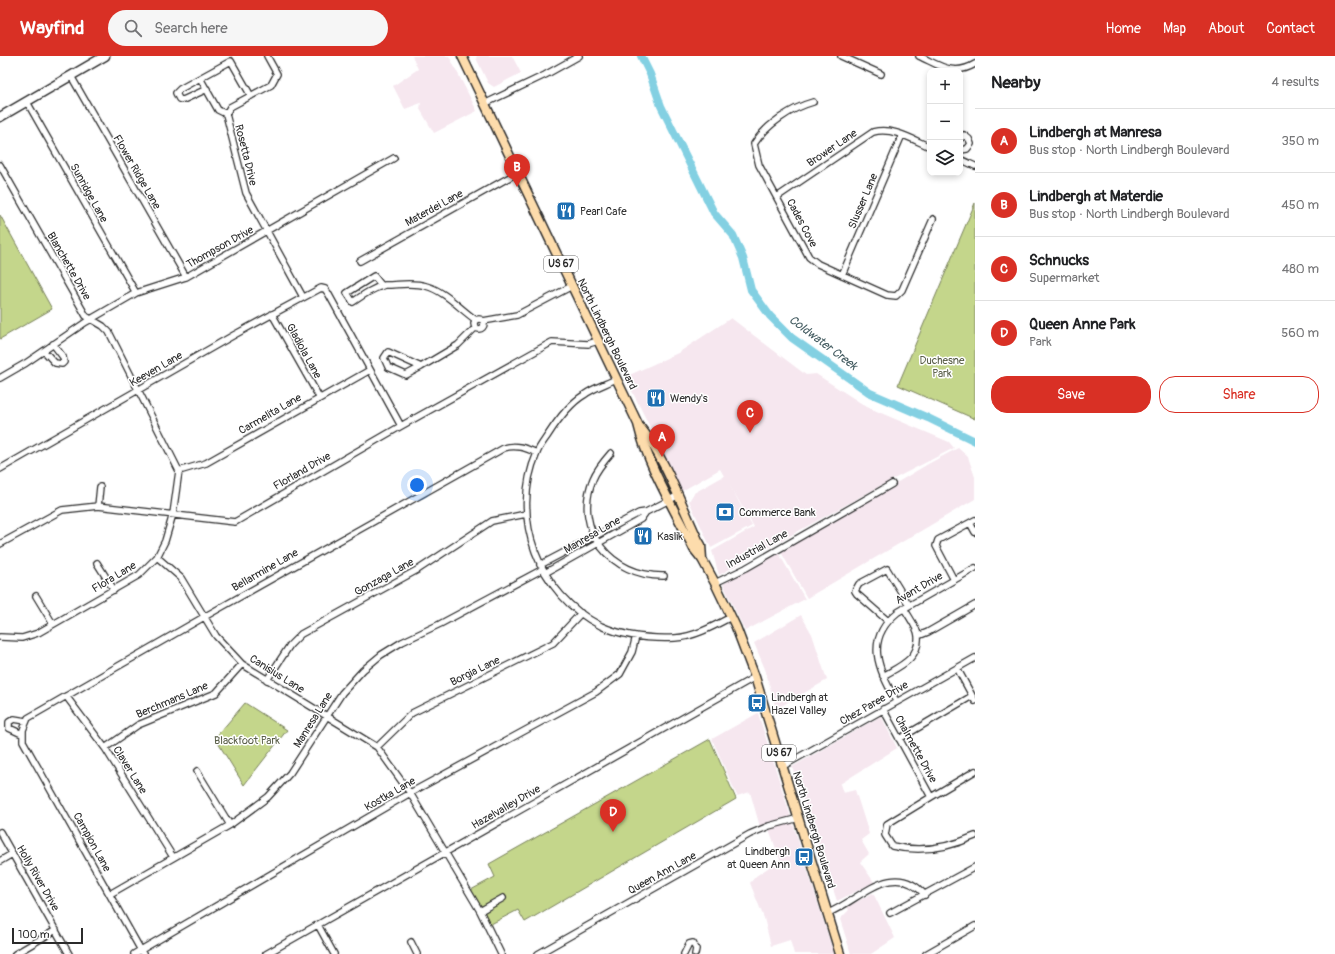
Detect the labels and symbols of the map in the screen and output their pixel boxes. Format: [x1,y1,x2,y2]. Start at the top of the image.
street label: Rosetta Drive [232,123,260,187]
street label: Brower Lane [805,126,860,169]
street label: Flower Ridge Lane [110,132,164,212]
pin: B [504,154,530,187]
street label: Sunridge Lane [67,161,111,225]
street label: Slusser Lane [846,171,881,231]
street label: Materdei Lane [403,186,466,229]
street label: Cades Cove [784,196,820,250]
restaurant icon: Pearl Cafe [555,200,577,222]
place label: Pearl Cafe [580,205,627,218]
street label: Thompson Drive [184,223,256,271]
street label: Blanchette Drive [44,230,94,303]
road number: US 67 [544,256,578,272]
street label: North Lindbergh Boulevard [574,276,640,392]
water label: Coldwater Creek [786,312,861,374]
street label: Gladiola Lane [284,321,325,381]
street label: Keeven Lane [127,348,185,389]
park label: Duchesne Park [920,354,965,380]
restaurant icon: Wendy's [645,387,667,409]
street label: Carmelita Lane [236,391,304,437]
place label: Wendy's [670,392,708,405]
pin: C [737,400,763,433]
pin: A [649,424,675,457]
street label: Florland Drive [271,449,333,493]
your location [407,475,427,495]
bank icon: Commerce Bank [714,501,736,523]
place label: Commerce Bank [739,506,816,519]
street label: Manresa Lane [561,513,623,556]
restaurant icon: Kaslik [632,525,654,547]
street label: Industrial Lane [724,526,790,571]
place label: Kaslik [657,530,683,543]
street label: Bellarmine Lane [230,546,301,594]
street label: Gonzaga Lane [352,555,416,599]
street label: Flora Lane [90,558,139,595]
street label: Avant Drive [893,569,946,607]
street label: Canisius Lane [247,652,307,696]
street label: Borgia Lane [448,653,502,689]
street label: Chez Paree Drive [838,678,911,728]
street label: Berchmans Lane [134,679,210,721]
street label: Manresa Lane [291,689,336,750]
place label: Lindbergh at Hazel Valley [771,691,828,717]
bus stop icon: Lindbergh at Hazel Valley [746,692,768,714]
street label: Chalmette Drive [892,713,940,785]
park label: Blackfoot Park [214,734,280,747]
street label: Claver Lane [110,744,150,797]
road number: US 67 [762,745,796,761]
street label: North Lindbergh Boulevard [790,770,838,890]
street label: Kostka Lane [362,774,418,814]
street label: Hazelvalley Drive [469,782,543,832]
pin: D [600,799,626,832]
street label: Campion Lane [70,810,114,874]
street label: Holly River Drive [14,843,62,914]
place label: Lindbergh at Queen Ann [727,845,790,871]
bus stop icon: Lindbergh at Queen Ann [793,846,815,868]
street label: Queen Ann Lane [626,849,699,897]
scale bar [12,926,83,945]

